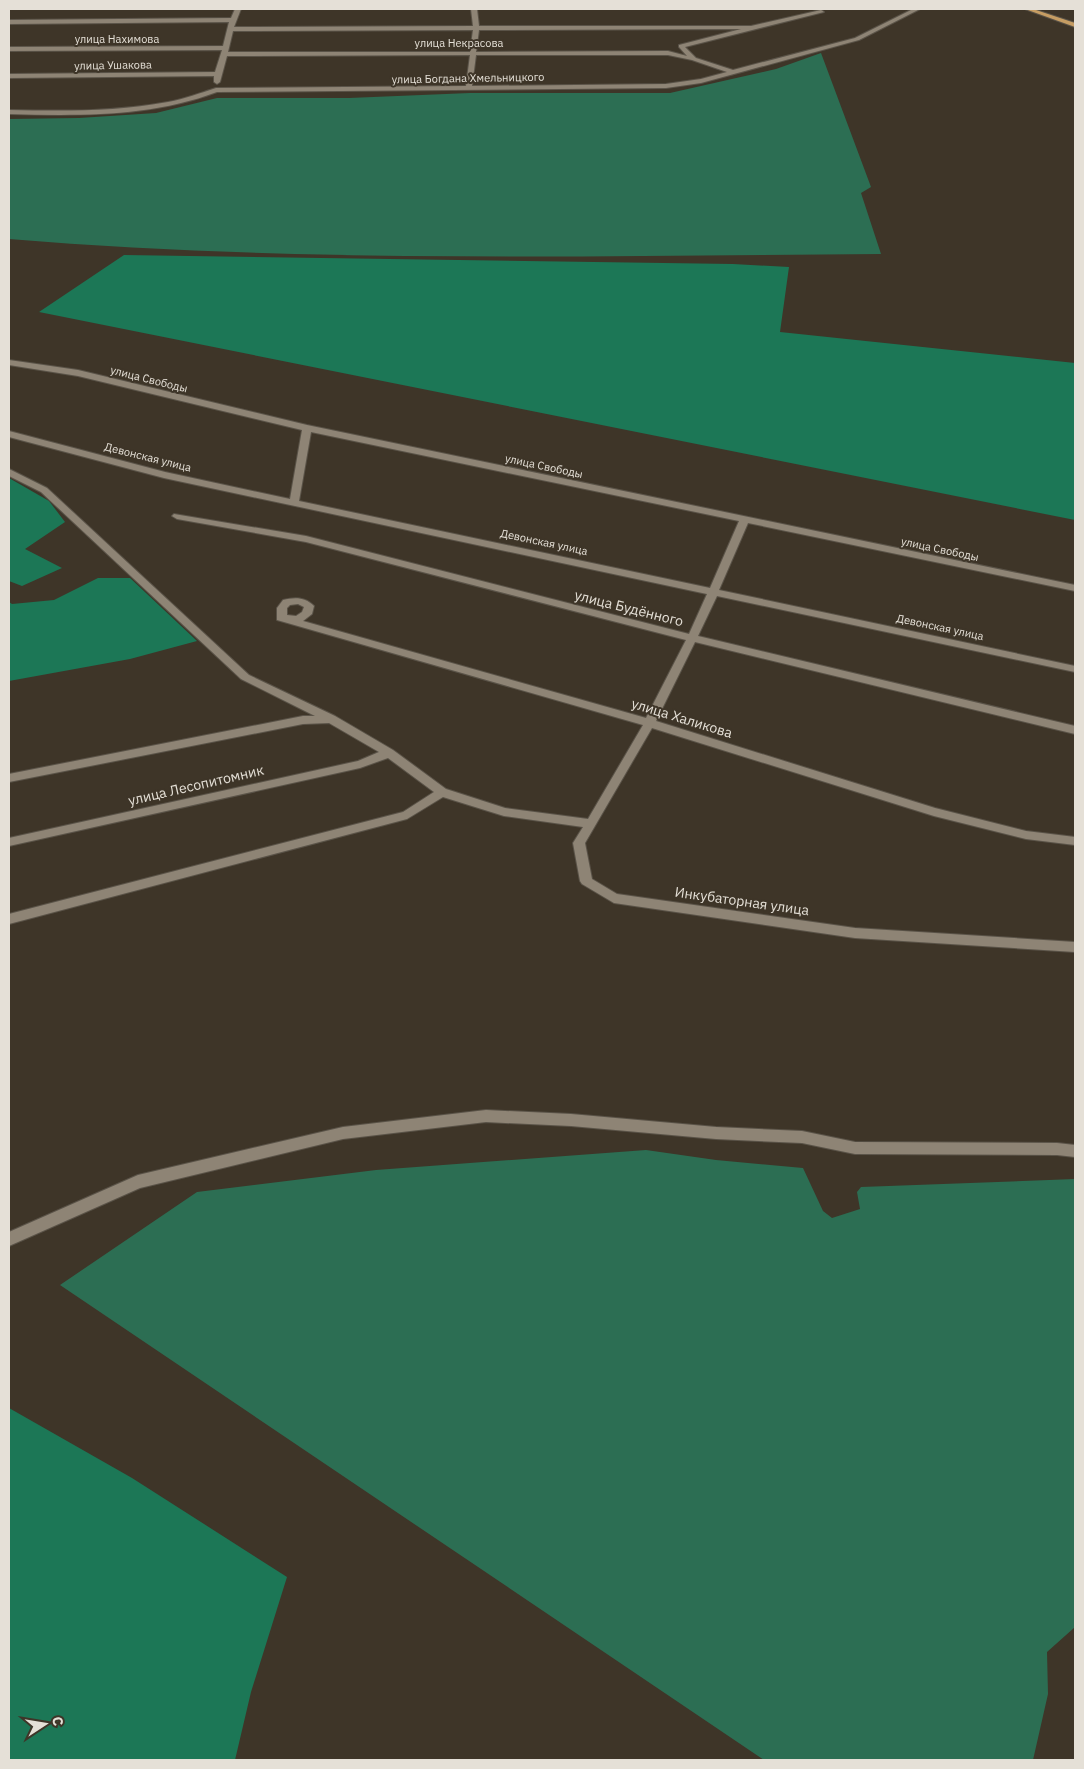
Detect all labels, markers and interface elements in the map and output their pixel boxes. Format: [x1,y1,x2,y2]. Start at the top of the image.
street label: улица Нахимова [75,32,159,46]
street label: улица Некрасова [415,36,504,50]
street label: улица Ушакова [74,57,152,73]
street label: улица Богдана Хмельницкого [392,70,544,86]
street label: улица Свободы [109,363,189,395]
street label: Девонская улица [103,439,193,475]
street label: улица Свободы [504,451,584,481]
street label: Девонская улица [499,526,589,558]
street label: улица Свободы [900,534,980,564]
street label: улица Будённого [573,586,685,630]
street label: Девонская улица [895,611,985,643]
street label: улица Халикова [629,694,735,742]
street label: улица Лесопитомник [126,761,266,809]
street label: Инкубаторная улица [674,883,811,919]
north arrow [20,1699,70,1749]
text: С [48,1715,67,1728]

